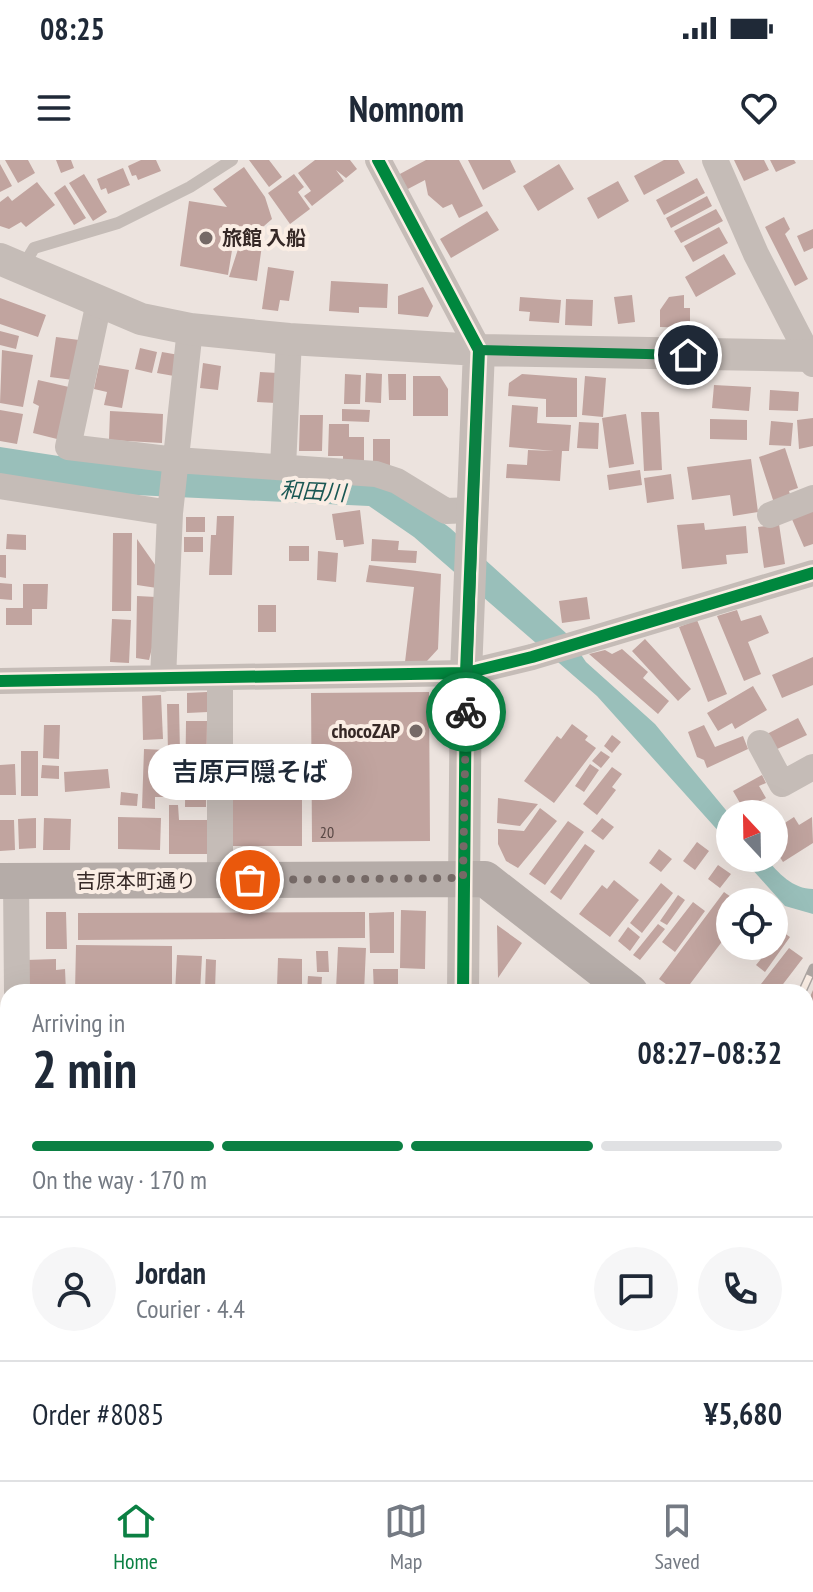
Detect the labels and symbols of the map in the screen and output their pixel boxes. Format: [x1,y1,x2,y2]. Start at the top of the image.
place label: 旅館 入船 [222,225,306,251]
marker: 旅館 入船 [197,229,215,247]
pin [654,321,722,389]
water label: 和田川 [279,475,349,507]
courier [426,672,506,752]
place label: chocoZAP [331,718,400,744]
marker: chocoZAP [407,722,425,740]
callout: 吉原戸隠そば [148,744,352,800]
north arrow [716,800,788,872]
house number: 20 [320,822,334,842]
pin [216,846,284,914]
street label: 吉原本町通り [76,868,196,894]

